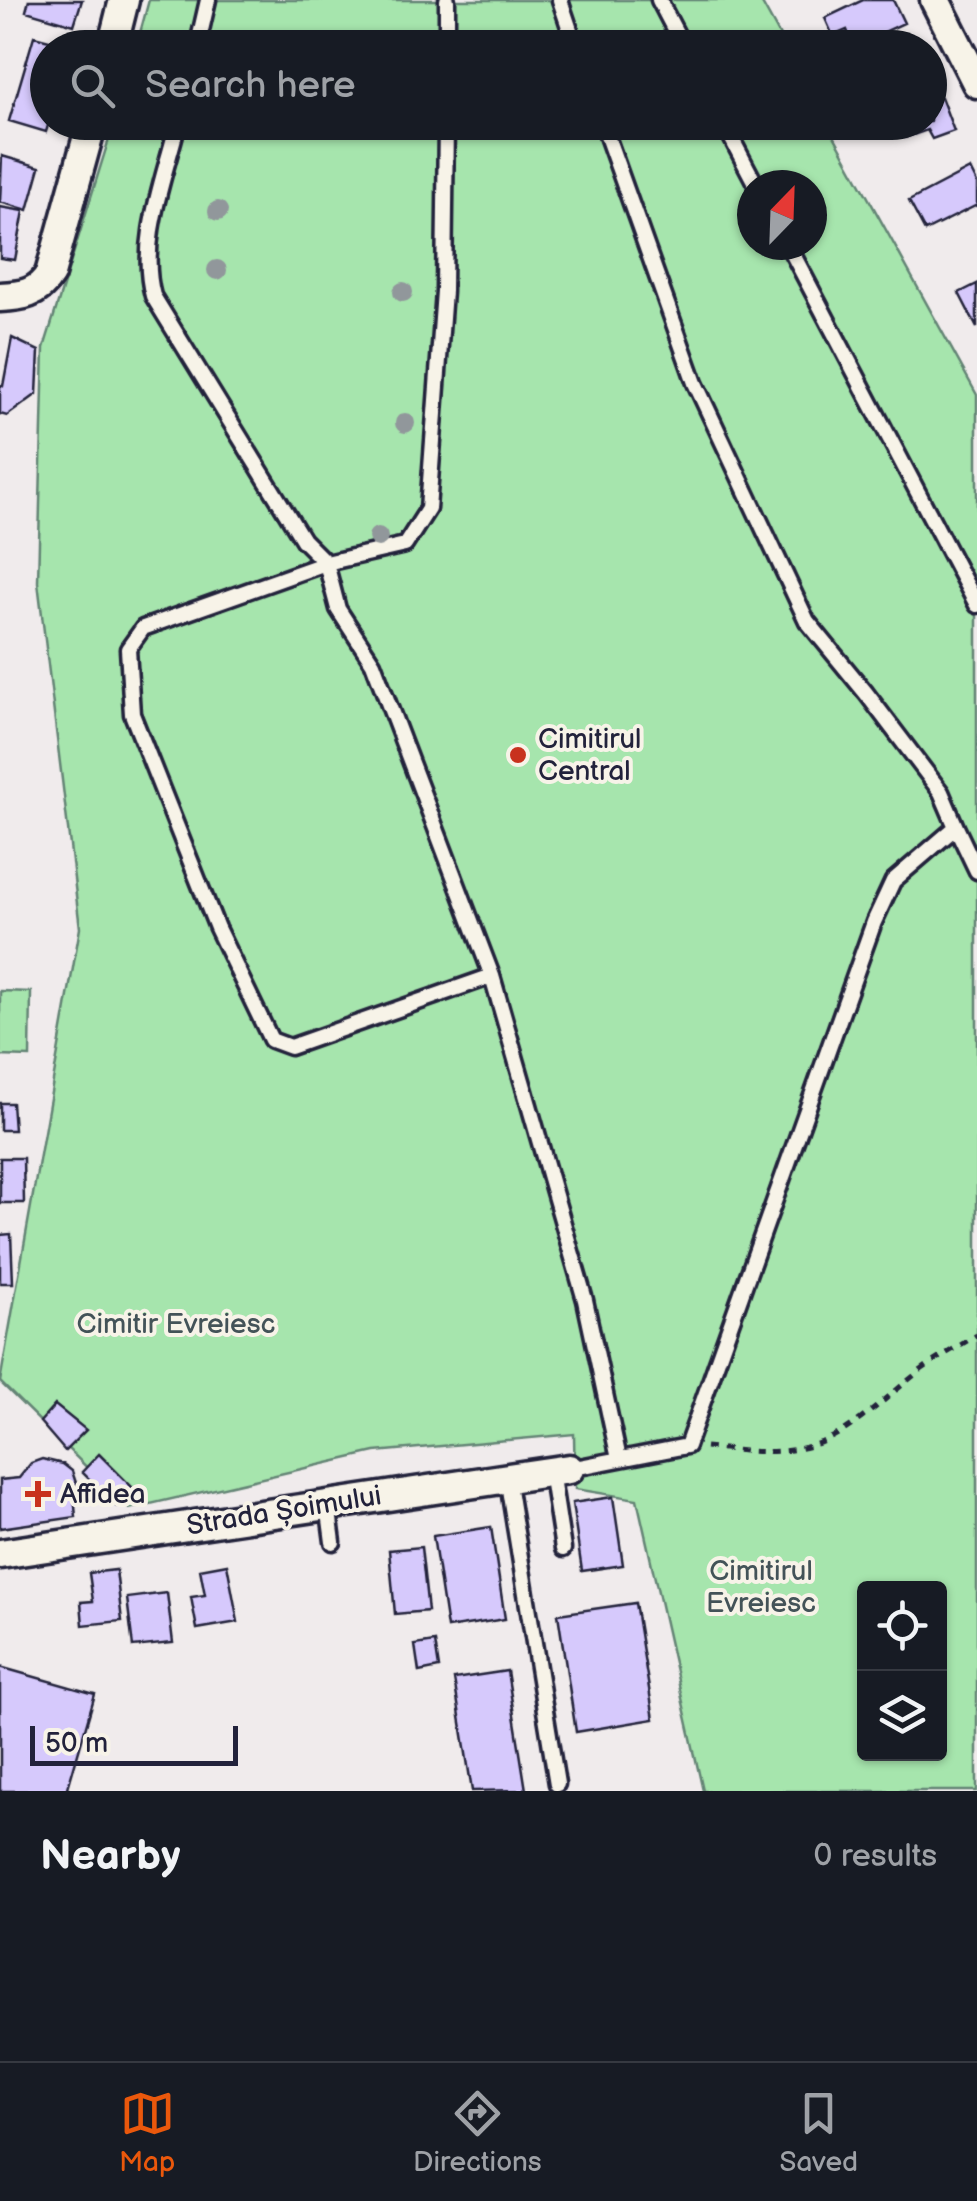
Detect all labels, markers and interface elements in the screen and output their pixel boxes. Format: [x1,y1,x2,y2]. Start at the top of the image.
search box [30,30,947,140]
icon: search [65,58,120,113]
text: Search here [145,63,356,108]
north arrow [737,170,827,260]
place label: Cimitirul Central [538,723,641,788]
marker: Cimitirul Central [507,744,529,766]
park label: Cimitir Evreiesc [77,1308,275,1341]
place label: Affidea [60,1478,146,1511]
street label: Strada Șoimului [184,1479,384,1543]
marker: Affidea [25,1481,51,1507]
park label: Cimitirul Evreiesc [706,1555,816,1620]
map controls [857,1581,947,1761]
button: locate [857,1581,947,1671]
button: layers [857,1671,947,1761]
scale bar [30,1721,238,1766]
text: 50 m [45,1727,108,1760]
text: Nearby [40,1831,180,1882]
text: 0 results [814,1837,937,1876]
tab: Map [119,2086,175,2179]
tab: Directions [413,2086,542,2179]
tab: Saved [780,2086,858,2179]

